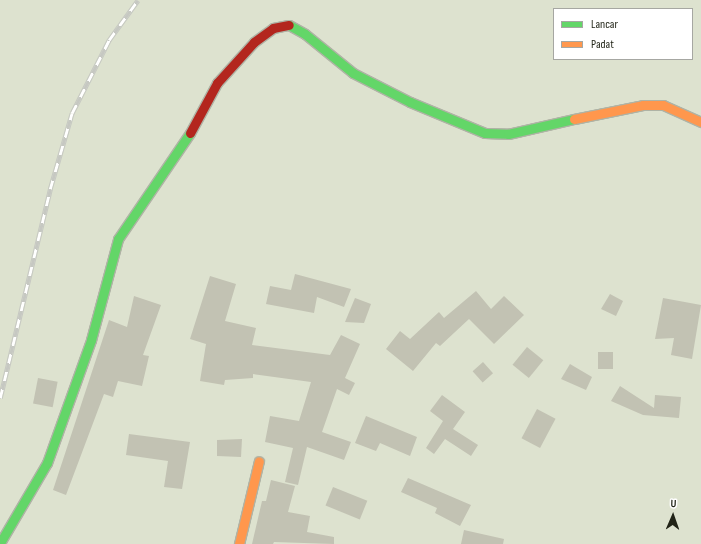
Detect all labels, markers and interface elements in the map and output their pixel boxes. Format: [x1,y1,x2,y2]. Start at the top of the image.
legend [553,8,693,60]
text: Lancar [591,17,618,32]
text: Padat [591,37,614,52]
north arrow [653,496,693,536]
text: U [670,497,677,510]

